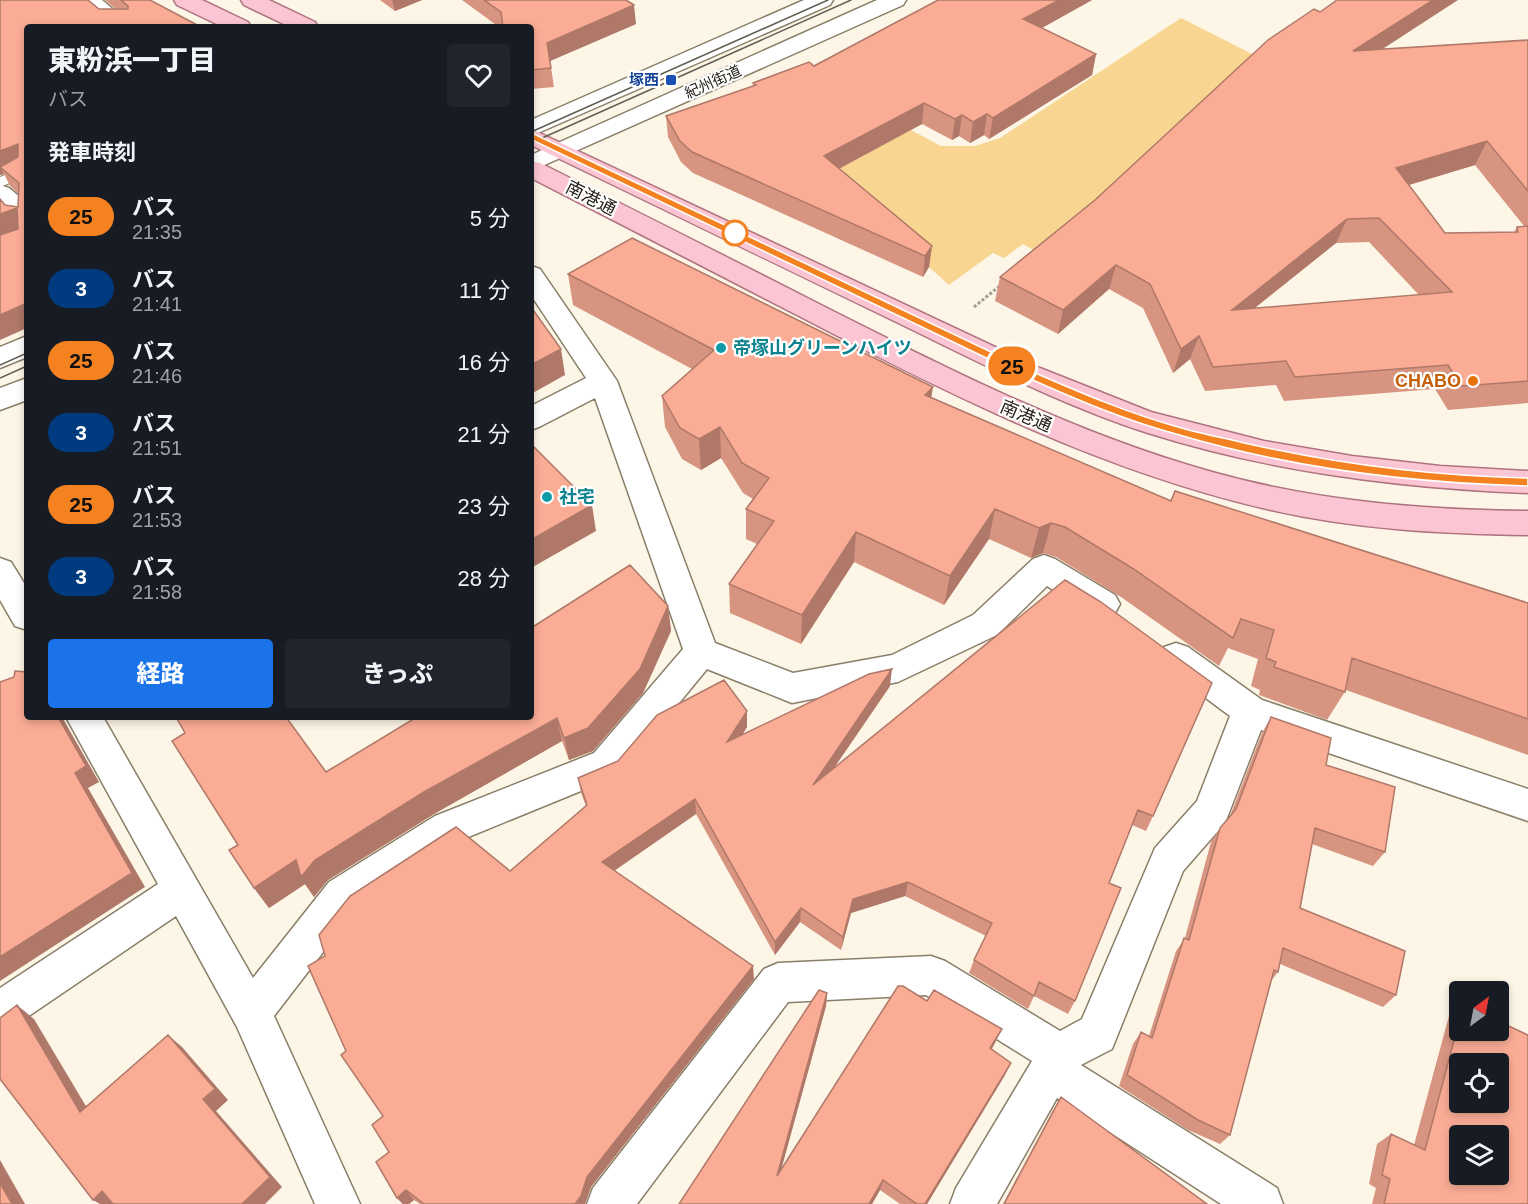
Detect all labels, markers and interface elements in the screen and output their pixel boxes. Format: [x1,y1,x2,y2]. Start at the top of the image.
button: heart [447,44,510,107]
text: 東粉浜一丁目 [48,45,216,76]
street label: 紀州街道 [682,62,744,102]
place label: 塚西 [629,71,659,88]
marker: 塚西 [664,73,678,87]
text: バス [48,88,88,110]
text: 発車時刻 [48,140,136,165]
street label: 南港通 [562,177,620,219]
text: バス [132,195,176,220]
text: 25 [69,205,93,228]
text: 5 分 [470,206,510,231]
unlabelled marker [722,220,748,246]
text: 21:35 [132,221,182,243]
text: バス [132,267,176,292]
text: 3 [75,277,87,300]
text: 11 分 [459,278,510,303]
text: 21:41 [132,293,182,315]
place label: 帝塚山グリーンハイツ [733,338,912,358]
text: バス [132,339,176,364]
marker: 帝塚山グリーンハイツ [714,341,728,355]
line badge: 25 [985,346,1039,386]
text: 25 [69,349,93,372]
text: 16 分 [457,350,510,375]
text: 25 [1000,355,1024,378]
text: 21:46 [132,365,182,387]
place label: CHABO [1395,371,1461,391]
marker: CHABO [1466,374,1480,388]
street label: 南港通 [997,396,1055,436]
text: バス [132,411,176,436]
text: 3 [75,421,87,444]
text: 21 分 [457,422,510,447]
text: 21:51 [132,437,182,459]
text: バス [132,483,176,508]
place label: 社宅 [559,487,595,507]
marker: 社宅 [540,490,554,504]
text: 25 [69,493,93,516]
text: 23 分 [457,494,510,519]
text: 21:53 [132,509,182,531]
text: バス [132,555,176,580]
text: 3 [75,565,87,588]
text: 28 分 [457,566,510,591]
text: 21:58 [132,581,182,603]
button: 経路 [48,639,273,708]
button: きっぷ [285,639,510,708]
north arrow [1449,981,1509,1041]
map controls [1449,981,1509,1185]
button: locate [1449,1053,1509,1113]
button: layers [1449,1125,1509,1185]

